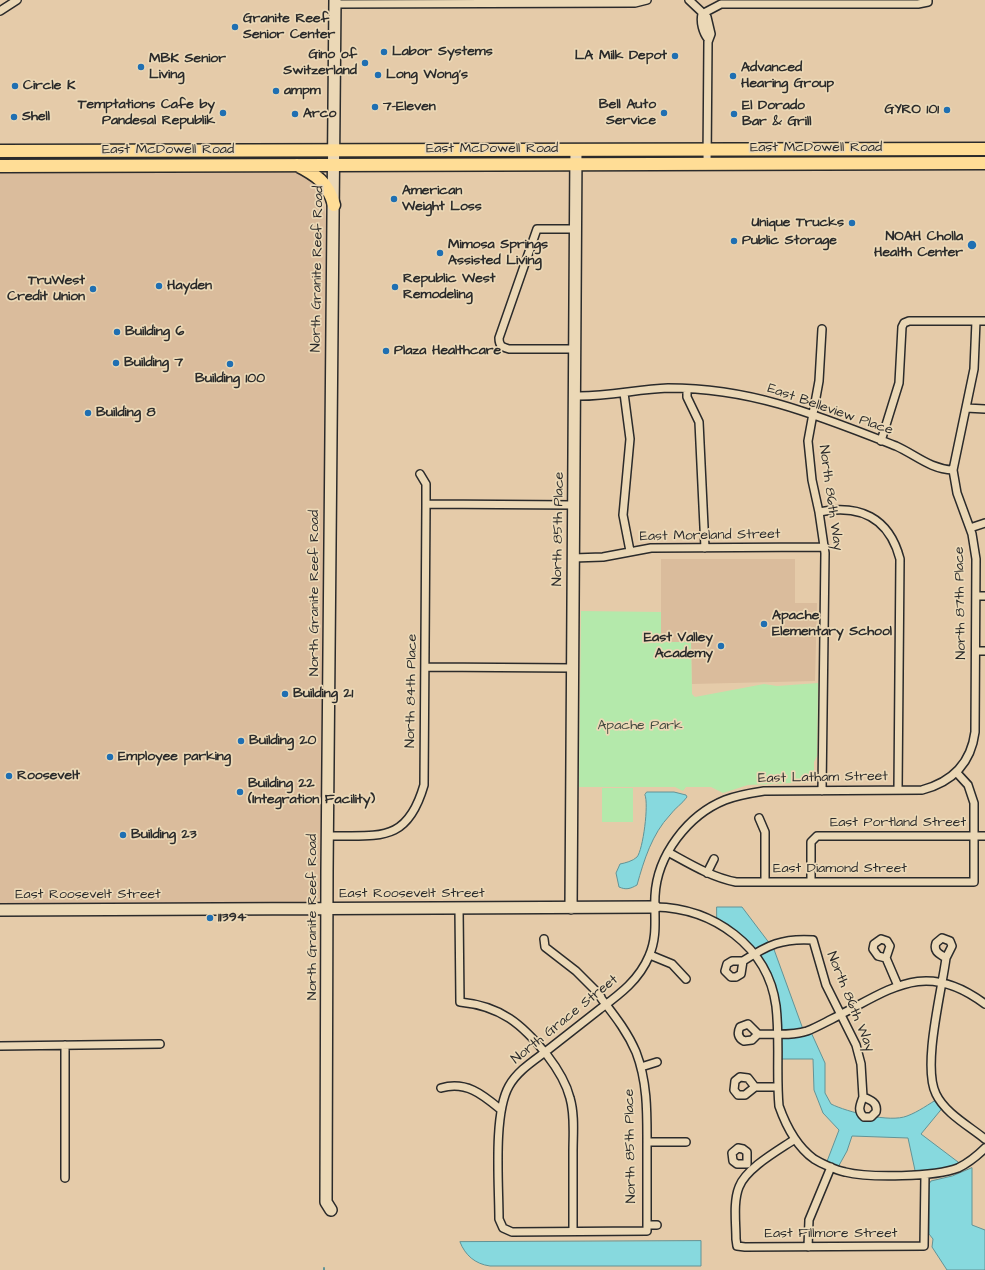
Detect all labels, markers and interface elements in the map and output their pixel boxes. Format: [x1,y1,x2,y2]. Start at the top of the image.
place label: Granite Reef Senior Center [243,11,335,44]
marker: Granite Reef Senior Center [230,22,240,32]
place label: Labor Systems [392,44,493,60]
place label: Gino of Switzerland [283,47,357,80]
marker: Labor Systems [379,47,389,57]
place label: LA Milk Depot [575,48,667,64]
place label: MBK Senior Living [149,51,226,84]
marker: LA Milk Depot [670,51,680,61]
marker: Gino of Switzerland [360,58,370,68]
place label: Advanced Hearing Group [741,60,834,92]
marker: MBK Senior Living [136,62,146,72]
place label: Long Wong's [386,67,468,83]
marker: Long Wong's [373,70,383,80]
marker: Advanced Hearing Group [728,71,738,81]
place label: Circle K [23,78,75,94]
marker: Circle K [10,81,20,91]
place label: ampm [284,83,321,99]
marker: ampm [271,86,281,96]
place label: Temptations Cafe by Pandesal Republik [78,97,215,130]
place label: Bell Auto Service [599,97,656,130]
place label: El Dorado Bar & Grill [742,98,811,130]
place label: 7-Eleven [383,99,436,115]
marker: 7-Eleven [370,102,380,112]
place label: GYRO 101 [884,102,939,118]
marker: GYRO 101 [942,105,952,115]
place label: Arco [303,106,336,122]
marker: Temptations Cafe by Pandesal Republik [218,108,228,118]
marker: Bell Auto Service [659,108,669,118]
place label: Shell [22,109,50,125]
marker: Arco [290,109,300,119]
marker: El Dorado Bar & Grill [729,109,739,119]
marker: Shell [9,112,19,122]
street label: East McDowell Road [750,140,882,156]
street label: East McDowell Road [426,141,558,157]
street label: East McDowell Road [102,142,234,158]
place label: American Weight Loss [402,183,482,216]
street label: North Granite Reef Road [308,186,328,352]
marker: American Weight Loss [389,194,399,204]
place label: Unique Trucks [751,215,844,231]
marker: Unique Trucks [847,218,857,228]
place label: NOAH Cholla Health Center [874,229,963,262]
place label: Public Storage [742,233,837,249]
marker: Public Storage [729,236,739,246]
place label: Mimosa Springs Assisted Living [448,237,548,270]
marker: NOAH Cholla Health Center [966,239,978,251]
marker: Mimosa Springs Assisted Living [435,248,445,258]
place label: Republic West Remodeling [403,271,496,304]
place label: TruWest Credit Union [7,273,85,306]
place label: Hayden [167,278,212,294]
marker: Hayden [154,281,164,291]
marker: Republic West Remodeling [390,282,400,292]
marker: TruWest Credit Union [88,284,98,294]
place label: Building 6 [125,324,184,340]
marker: Building 6 [112,327,122,337]
place label: Plaza Healthcare [394,343,501,359]
marker: Plaza Healthcare [381,346,391,356]
place label: Building 7 [124,355,183,371]
marker: Building 7 [111,358,121,368]
marker: Building 100 [225,359,235,369]
place label: Building 100 [195,371,265,387]
street label: East Belleview Place [765,381,895,439]
place label: Building 8 [96,405,156,421]
marker: Building 8 [83,408,93,418]
street label: North 86th Way [814,444,846,552]
street label: North 85th Place [550,472,568,586]
street label: North Granite Reef Road [307,510,323,676]
street label: East Moreland Street [639,526,781,546]
street label: North 87th Place [952,546,970,660]
place label: Apache Elementary School [772,608,892,640]
marker: Apache Elementary School [759,619,769,629]
place label: East Valley Academy [644,630,713,662]
street label: North 84th Place [403,634,421,748]
marker: East Valley Academy [716,641,726,651]
place label: Building 21 [293,686,353,702]
marker: Building 21 [280,689,290,699]
park label: Apache Park [597,718,683,734]
place label: Building 20 [249,733,316,749]
marker: Building 20 [236,736,246,746]
place label: Employee parking [118,749,231,765]
marker: Employee parking [105,752,115,762]
place label: Roosevelt [17,768,80,784]
street label: East Latham Street [758,768,888,788]
marker: Roosevelt [4,771,14,781]
place label: Building 22 (Integration Facility) [248,776,375,808]
marker: Building 22 (Integration Facility) [235,787,245,797]
street label: East Portland Street [830,815,966,831]
place label: Building 23 [131,827,197,843]
marker: Building 23 [118,830,128,840]
street label: North Granite Reef Road [305,834,321,1000]
street label: East Diamond Street [773,861,907,877]
street label: East Roosevelt Street [339,886,485,902]
street label: East Roosevelt Street [15,887,161,903]
place label: 11394 [218,910,246,926]
marker: 11394 [205,913,215,923]
street label: North 86th Way [822,949,878,1055]
street label: North Grace Street [508,972,622,1068]
street label: North 85th Place [622,1089,640,1203]
street label: East Fillmore Street [765,1226,897,1242]

